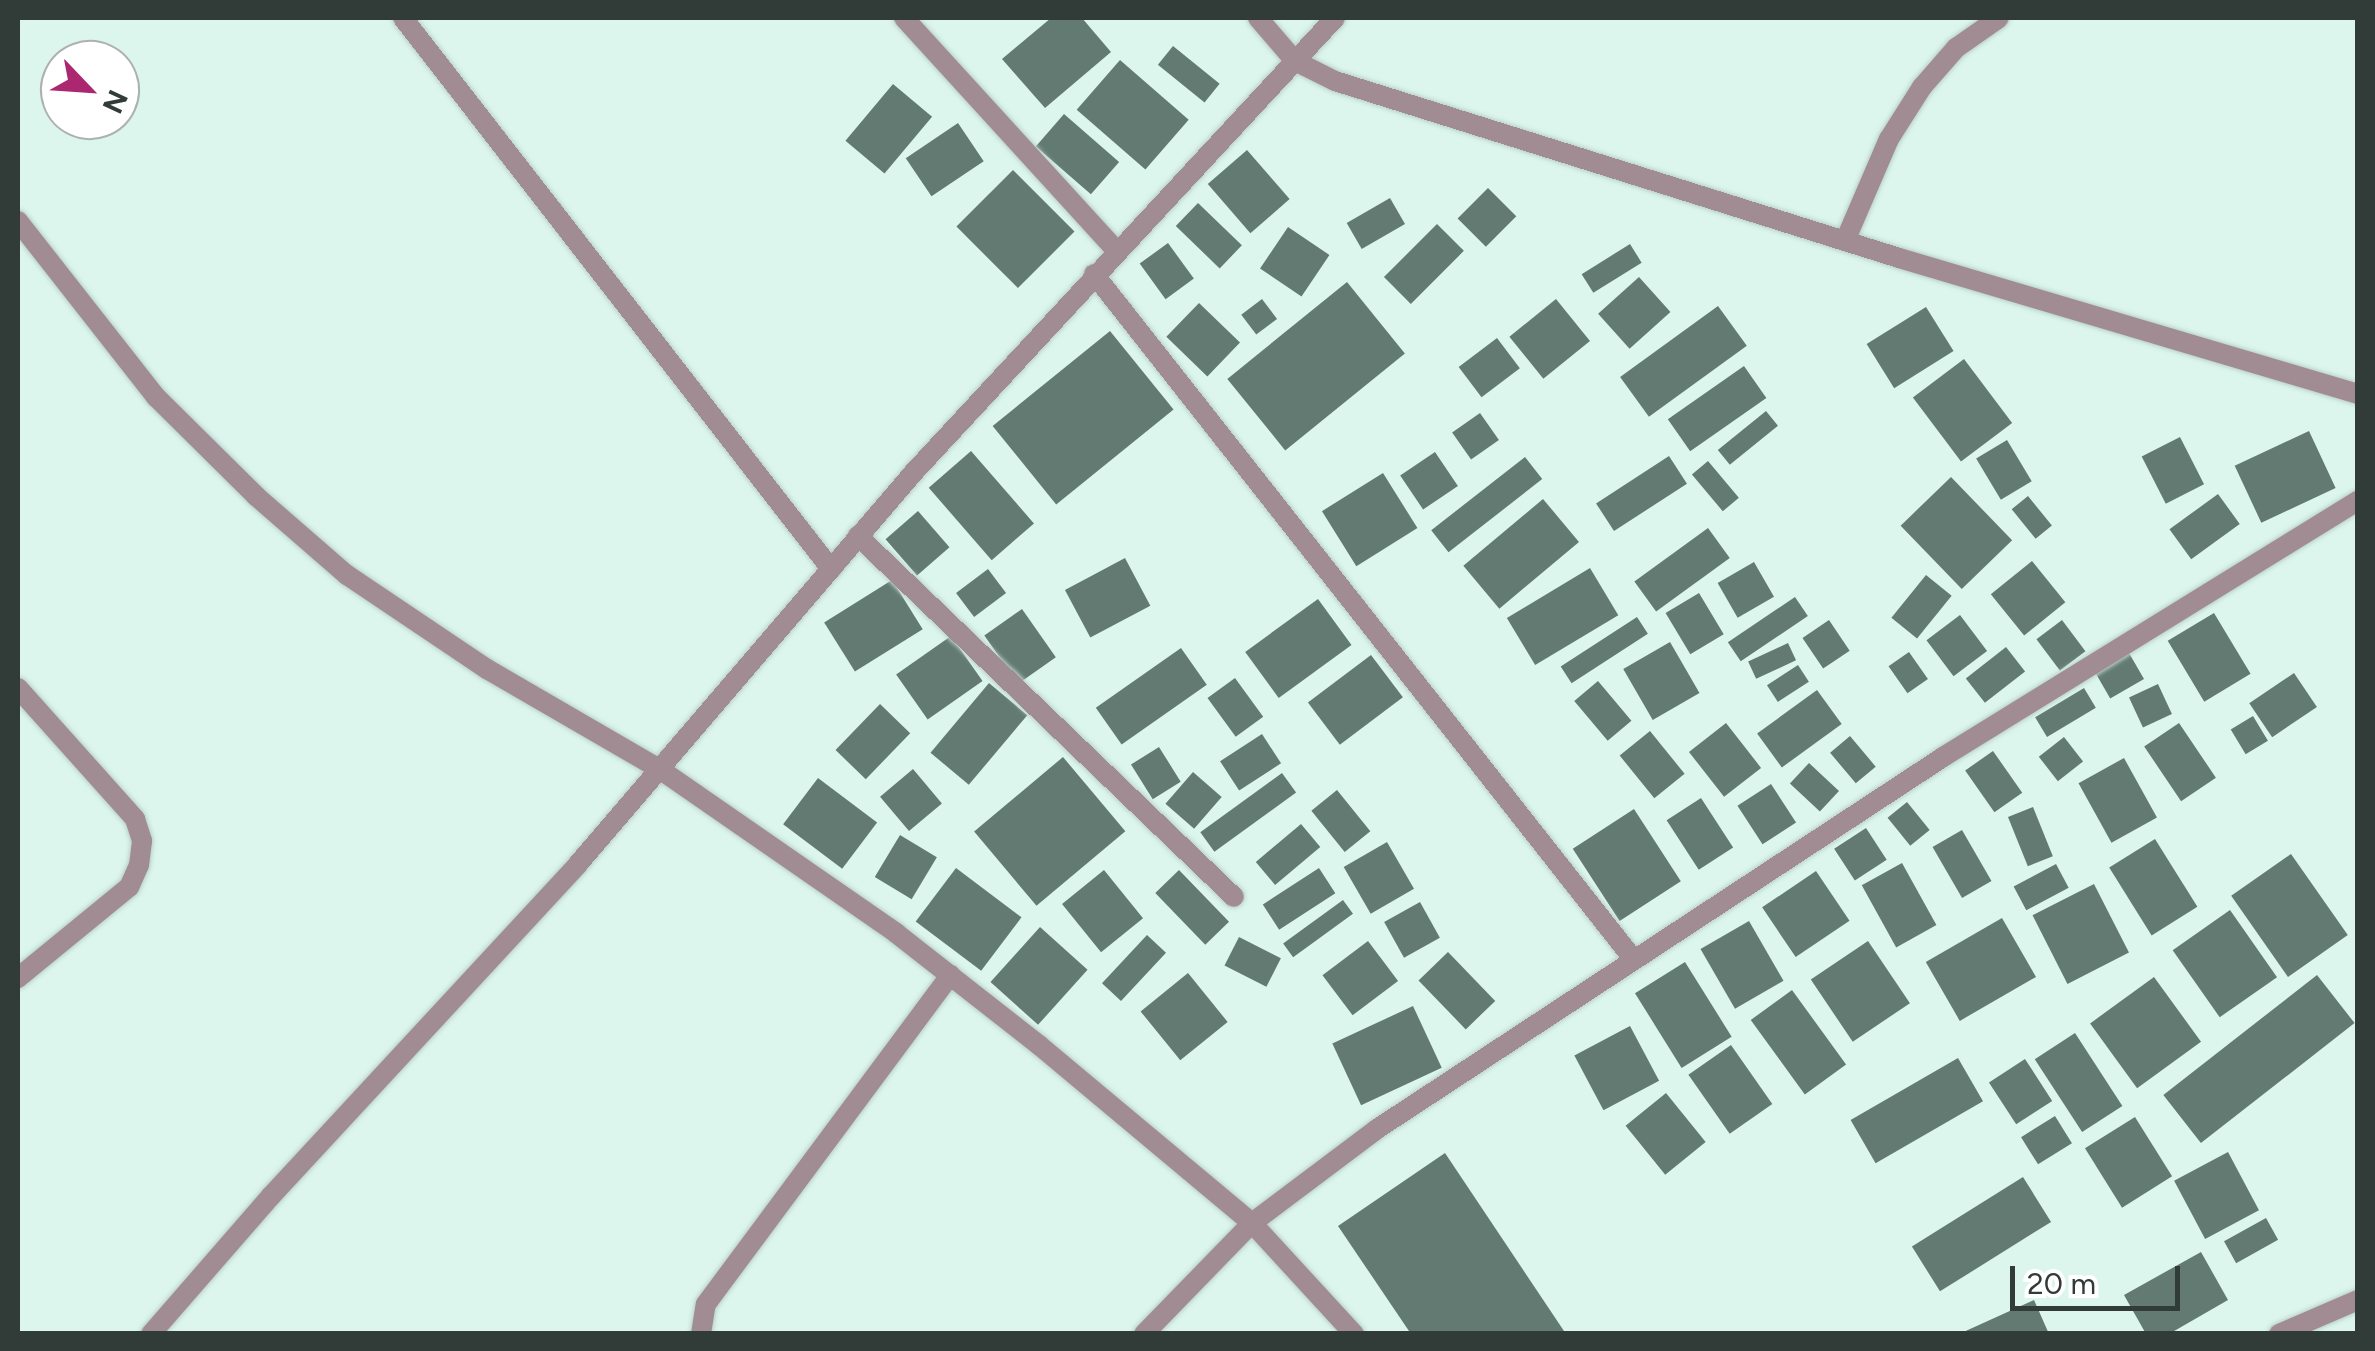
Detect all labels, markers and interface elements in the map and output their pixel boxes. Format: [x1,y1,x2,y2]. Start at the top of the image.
north arrow [40,40,140,140]
text: N [95,85,135,119]
scale bar [2015,1246,2185,1308]
text: 20 m [2027,1265,2096,1302]

